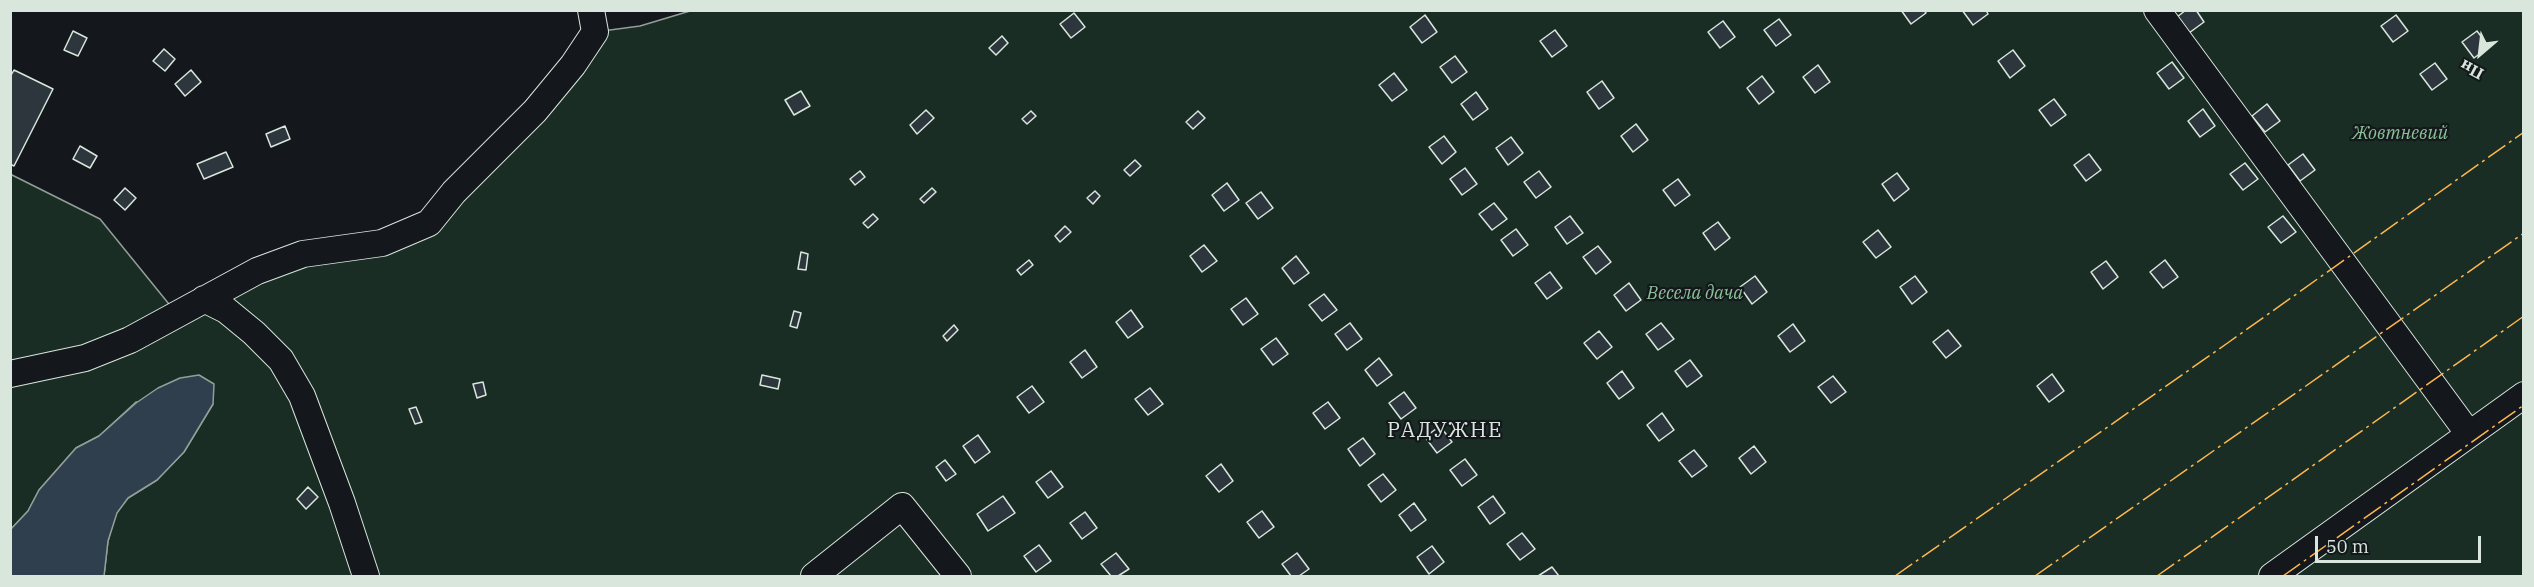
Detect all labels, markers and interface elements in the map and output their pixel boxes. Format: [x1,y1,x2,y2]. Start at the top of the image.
north arrow [2450,24,2510,84]
text: Пн [2456,55,2487,84]
park label: Жовтневий [2352,123,2448,145]
park label: Весела дача [1647,283,1743,305]
district label: РАДУЖНЕ [1387,418,1503,444]
scale bar [2318,524,2484,562]
text: 50 m [2326,535,2369,558]

